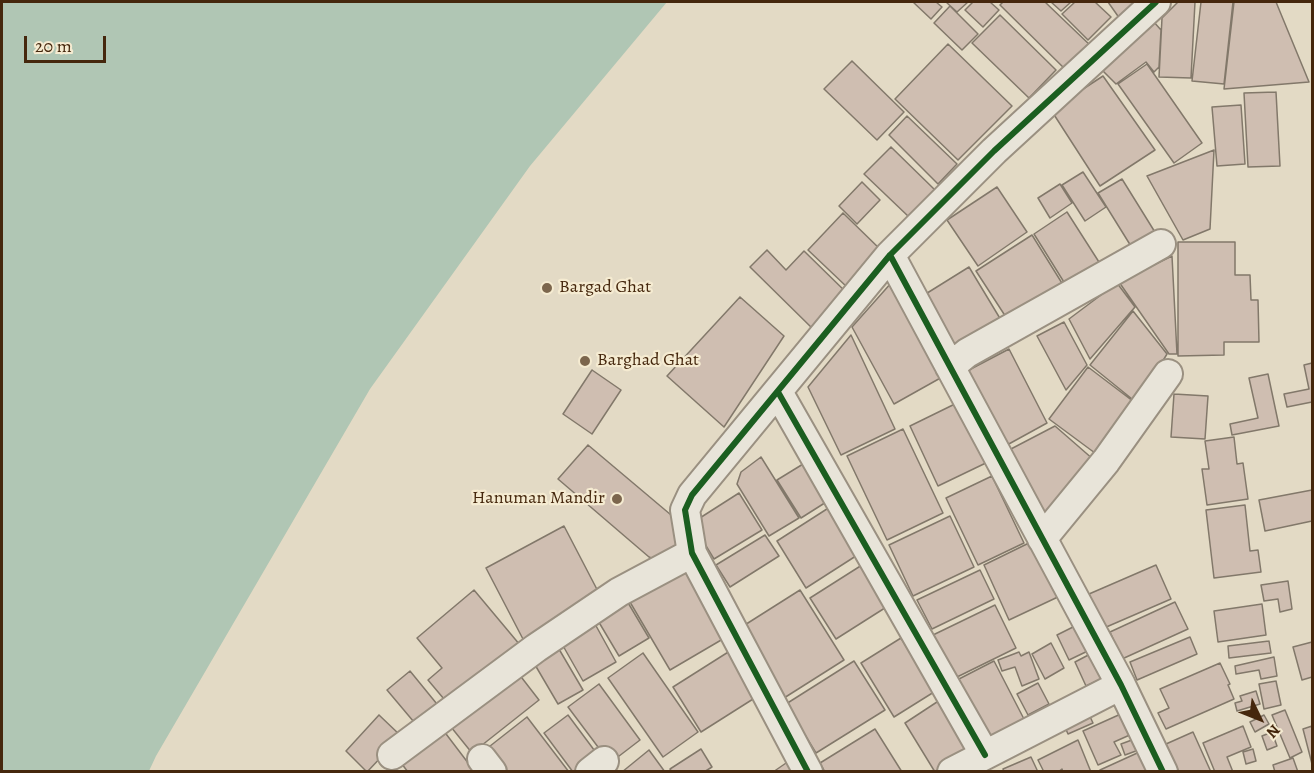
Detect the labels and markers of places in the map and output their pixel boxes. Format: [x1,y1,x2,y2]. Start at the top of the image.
place label: Bargad Ghat [559,277,651,299]
marker: Bargad Ghat [540,281,554,295]
place label: Barghad Ghat [597,350,699,372]
marker: Barghad Ghat [578,354,592,368]
place label: Hanuman Mandir [472,488,605,510]
marker: Hanuman Mandir [610,492,624,506]

